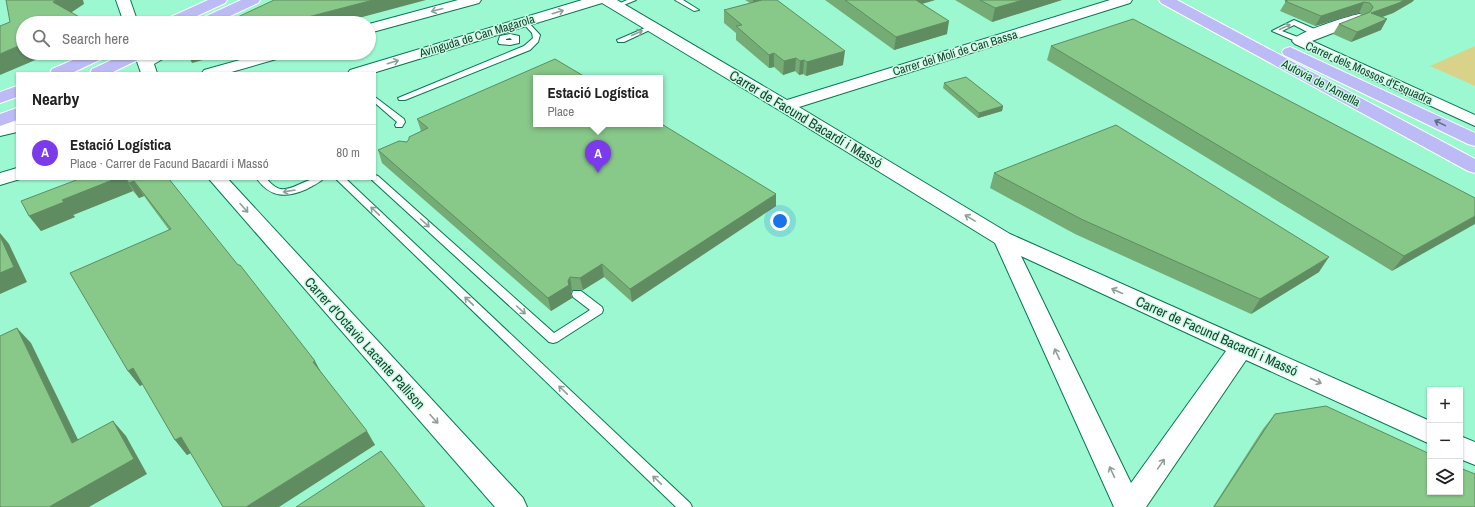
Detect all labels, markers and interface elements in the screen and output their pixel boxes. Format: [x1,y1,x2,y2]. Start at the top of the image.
one-way arrow [430,7,443,15]
one-way arrow [551,8,564,15]
street label: Avinguda de Can Magarola [416,11,537,61]
search box [16,16,376,60]
one-way arrow [1278,23,1290,30]
street label: Carrer del Molí de Can Bassa [891,26,1020,80]
icon: search [30,27,52,49]
text: Search here [62,28,129,49]
one-way arrow [630,29,642,37]
street label: Carrer dels Mossos d'Esquadra [1303,38,1436,108]
street label: Autovia de l'Ametlla [1278,55,1363,111]
one-way arrow [386,58,399,65]
street label: Carrer de Facund Bacardí i Massó [726,66,886,172]
popup [533,75,663,127]
text: Estació Logística [547,82,649,103]
text: Nearby [32,87,79,110]
text: Place [547,103,574,120]
one-way arrow [1434,119,1446,126]
text: Estació Logística [70,134,171,155]
pin: A [585,140,611,173]
text: A [41,144,49,161]
text: 80 m [336,144,360,161]
text: Place · Carrer de Facund Bacardí i Massó [70,155,269,172]
one-way arrow [283,187,296,195]
one-way arrow [239,203,249,213]
one-way arrow [370,206,380,216]
your location [770,211,790,231]
one-way arrow [964,214,976,222]
one-way arrow [420,218,430,228]
street label: Carrer d'Octavio Lacante Pallison [301,273,429,413]
one-way arrow [1112,286,1124,294]
street label: Carrer de Facund Bacardí i Massó [1133,292,1301,380]
one-way arrow [464,296,474,306]
one-way arrow [516,305,526,314]
one-way arrow [1053,348,1060,360]
one-way arrow [1309,378,1321,385]
one-way arrow [558,386,568,395]
map controls [1427,387,1463,495]
button: + [1427,387,1463,423]
one-way arrow [429,414,439,424]
button: − [1427,423,1463,459]
one-way arrow [1157,458,1165,469]
button: layers [1427,459,1463,495]
one-way arrow [1108,466,1115,478]
one-way arrow [652,475,662,485]

